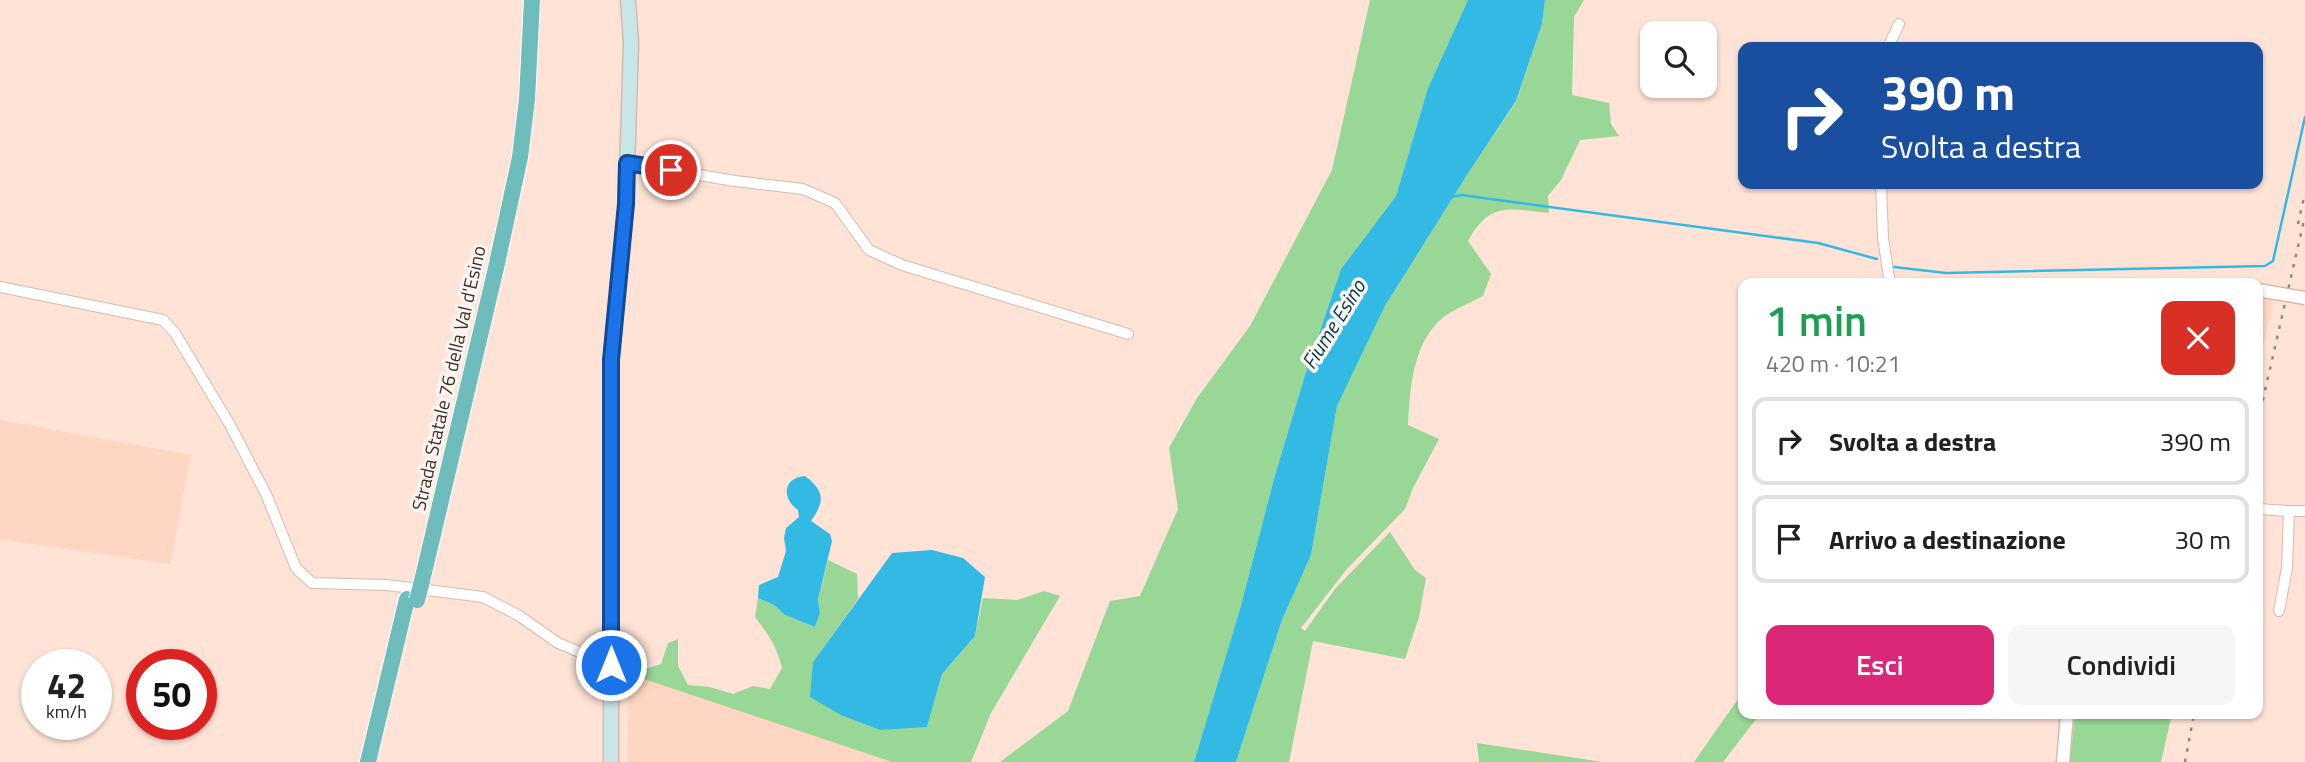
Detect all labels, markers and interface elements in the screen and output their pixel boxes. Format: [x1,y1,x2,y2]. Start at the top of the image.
map controls [1640,21,1717,98]
button: search [1640,21,1717,98]
text: 390 m [1881,54,2015,129]
icon: right [1766,70,1857,161]
text: Svolta a destra [1881,122,2081,170]
pin [641,140,701,200]
icon: arrive [652,151,690,189]
street label: Strada Statale 76 della Val d'Esino [403,243,493,513]
water label: Fiume Esino [1293,272,1373,375]
text: 1 min [1766,288,1867,352]
button: close [2161,301,2235,375]
text: 420 m · 10:21 [1766,346,1901,381]
icon: right [1770,422,1808,460]
text: Svolta a destra [1829,422,1996,461]
text: 390 m [2160,422,2231,461]
icon: arrive [1770,520,1808,558]
text: Arrivo a destinazione [1829,520,2066,559]
text: 30 m [2174,520,2231,559]
button: Esci [1766,625,1994,705]
button: Condividi [2008,625,2235,705]
position arrow [574,628,648,702]
speed limit sign: 50 [126,649,217,740]
text: 42 [47,658,86,712]
text: km/h [46,698,87,725]

